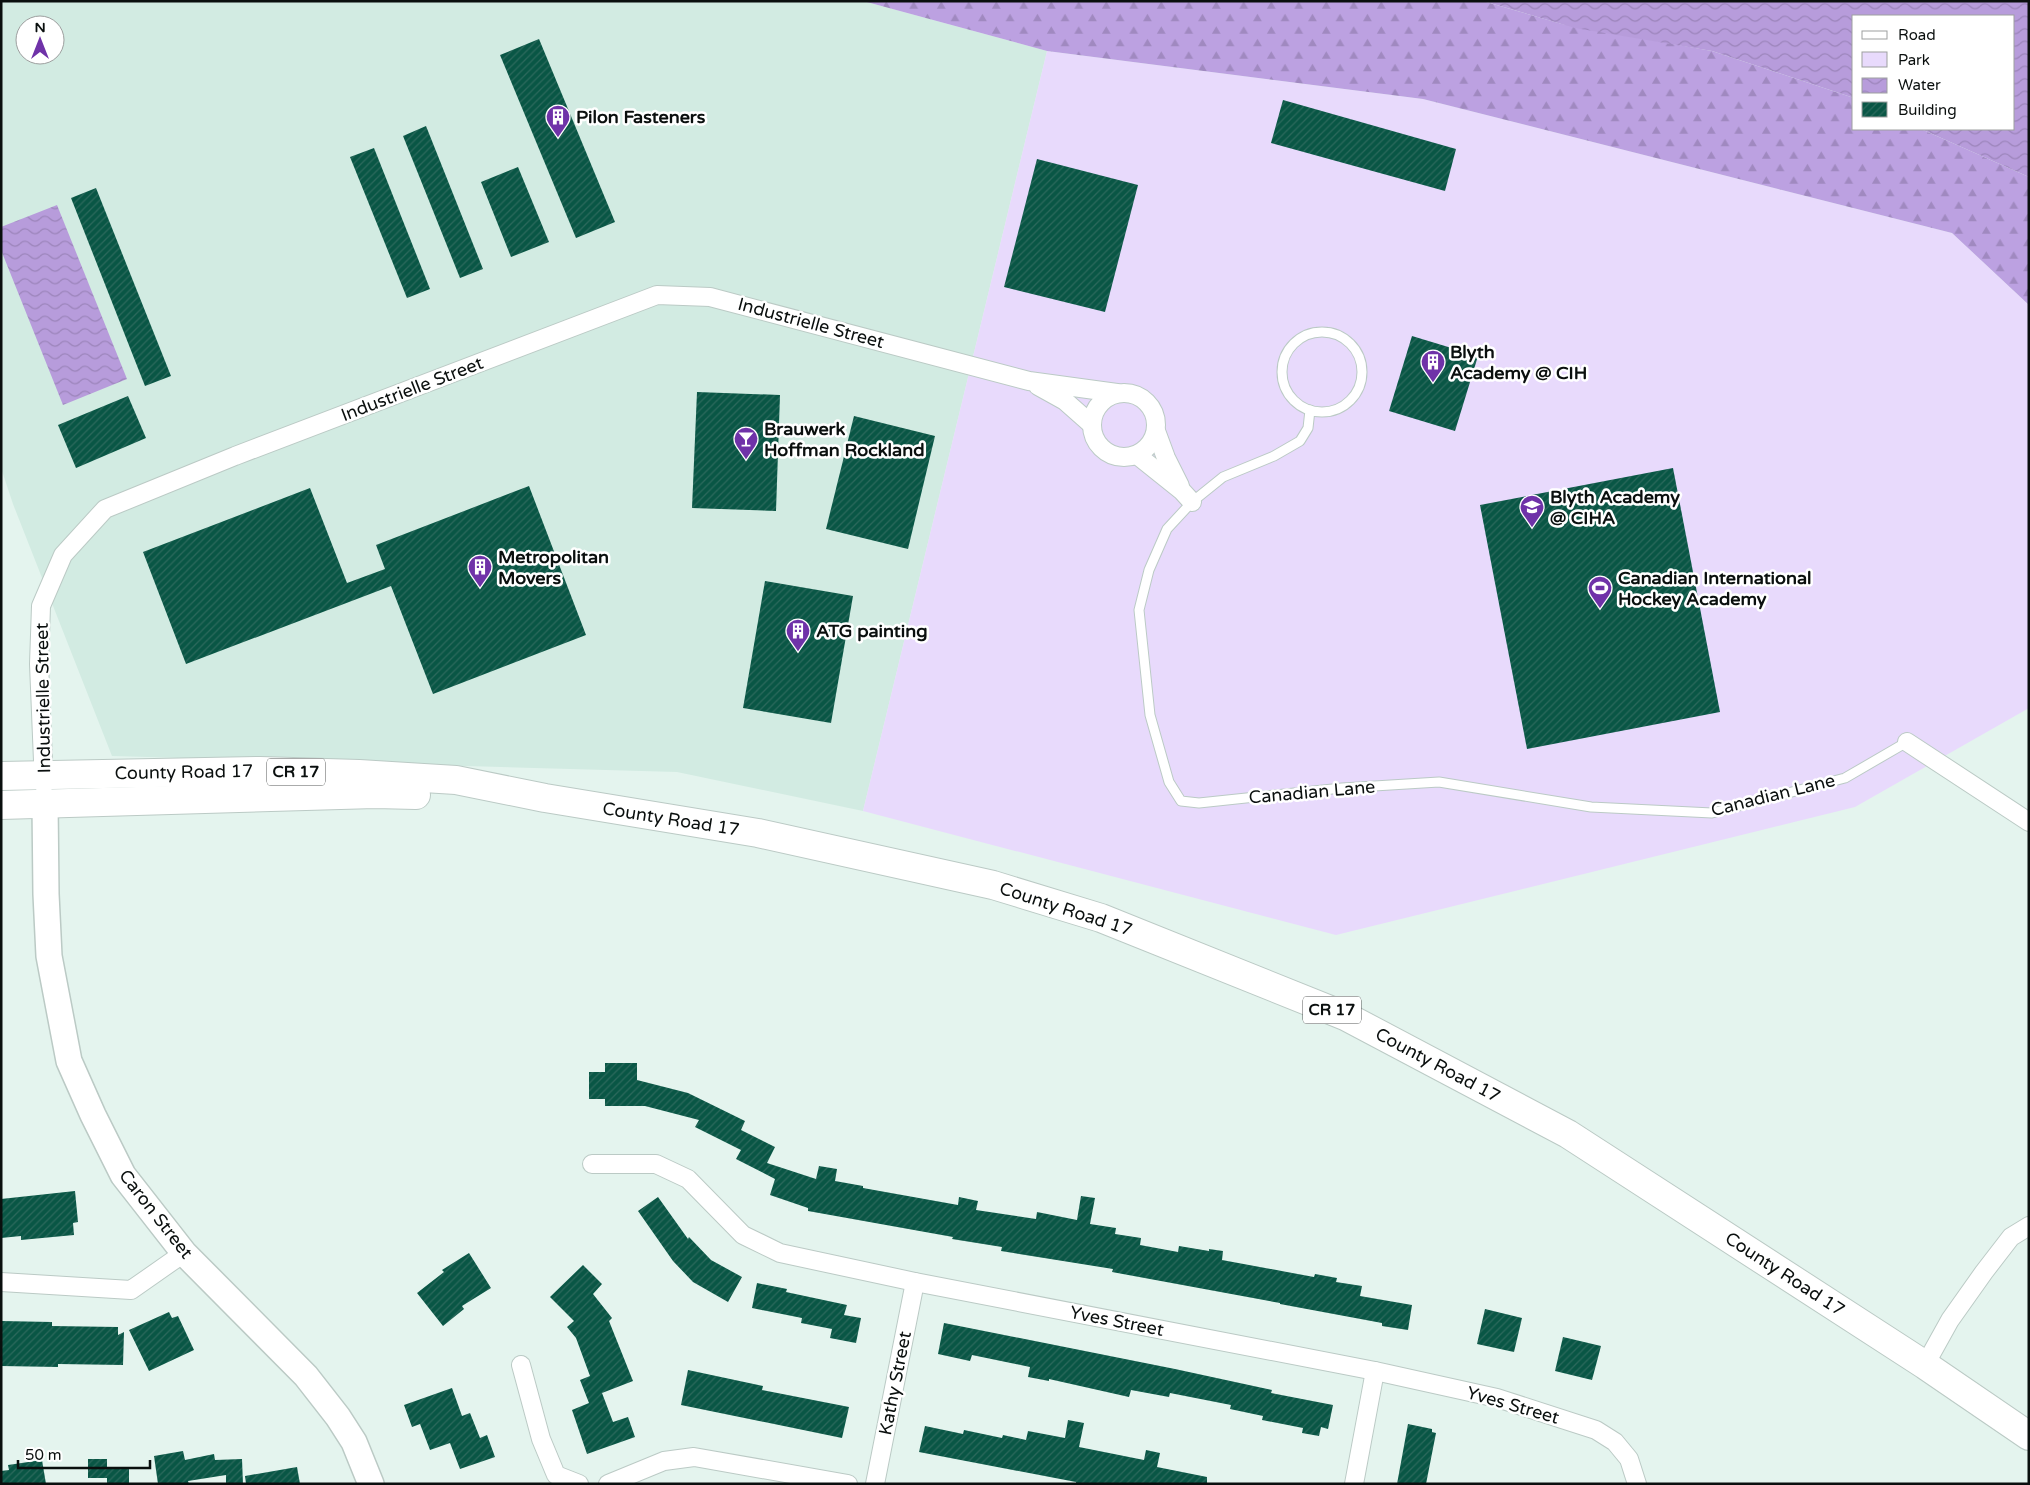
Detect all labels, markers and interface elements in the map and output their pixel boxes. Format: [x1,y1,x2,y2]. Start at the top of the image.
north arrow [15,15,65,65]
legend [1852,15,2015,130]
text: N [34,19,46,36]
text: Road [1898,26,1936,44]
text: Park [1898,51,1930,69]
text: Water [1898,76,1941,94]
text: Building [1898,101,1957,119]
building icon: Pilon Fasteners [545,104,571,138]
place label: Pilon Fasteners [576,106,706,128]
street label: Industrielle Street [735,293,887,353]
place label: Blyth Academy @ CIH [1450,341,1587,384]
building icon: Blyth Academy @ CIH [1420,349,1446,383]
street label: Industrielle Street [338,352,486,426]
place label: Brauwerk Hoffman Rockland [764,418,925,461]
bar icon: Brauwerk Hoffman Rockland [733,426,759,460]
place label: Blyth Academy @ CIHA [1550,486,1680,529]
school or university icon: Blyth Academy @ CIHA [1519,494,1545,528]
place label: Metropolitan Movers [498,546,609,589]
building icon: Metropolitan Movers [467,554,493,588]
place label: Canadian International Hockey Academy [1618,567,1812,610]
sports icon: Canadian International Hockey Academy [1587,575,1613,609]
building icon: ATG painting [785,618,811,652]
place label: ATG painting [816,620,928,642]
street label: Industrielle Street [31,622,55,773]
road number: CR 17 [267,759,325,786]
street label: County Road 17 [115,760,253,784]
street label: Canadian Lane [1709,769,1837,821]
street label: Canadian Lane [1248,776,1376,808]
street label: County Road 17 [601,797,741,841]
street label: County Road 17 [997,877,1135,941]
road number: CR 17 [1303,996,1361,1024]
street label: County Road 17 [1372,1023,1504,1107]
street label: Caron Street [114,1165,198,1263]
street label: County Road 17 [1721,1227,1849,1321]
street label: Yves Street [1068,1301,1166,1341]
street label: Kathy Street [874,1329,916,1437]
street label: Yves Street [1464,1381,1562,1429]
scale bar [18,1438,150,1470]
text: 50 m [25,1446,62,1464]

